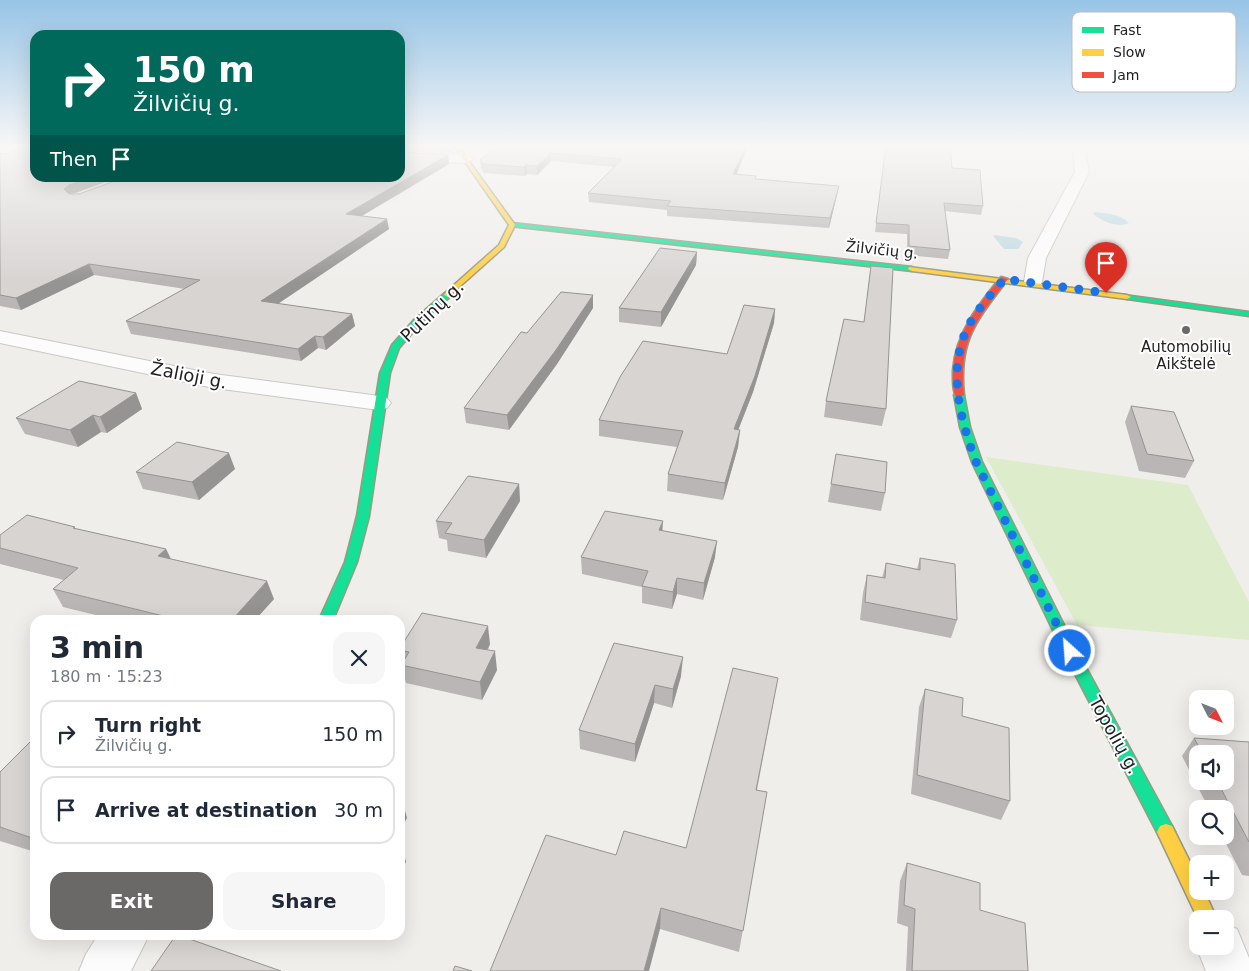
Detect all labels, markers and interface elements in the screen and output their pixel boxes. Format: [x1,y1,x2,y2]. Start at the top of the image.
legend [1072,12,1236,92]
text: Fast [1113,22,1142,38]
text: Slow [1113,44,1146,60]
icon: right [50,50,115,115]
text: 150 m [133,50,255,90]
text: Jam [1112,67,1139,83]
text: Žilvičių g. [133,91,240,116]
icon: arrive [107,145,135,173]
text: Then [50,148,97,170]
street label: Žilvičių g. [845,236,919,263]
pin [1085,242,1127,293]
icon: arrive [1092,249,1120,277]
street label: Putinų g. [396,276,468,346]
marker: Automobilių Aikštelė [1180,324,1192,336]
place label: Automobilių Aikštelė [1141,338,1232,373]
street label: Žalioji g. [149,357,229,393]
position arrow [1043,624,1095,676]
text: 3 min [50,630,144,665]
button: close [333,632,385,684]
text: 180 m · 15:23 [50,667,163,686]
north arrow [1189,690,1234,735]
map controls [1189,690,1234,955]
street label: Topolių g. [1085,692,1145,778]
text: Turn right [95,714,201,736]
icon: right [52,720,80,748]
text: 150 m [322,723,383,745]
text: Žilvičių g. [95,736,172,755]
button: sound [1189,745,1234,790]
icon: arrive [52,796,80,824]
text: Arrive at destination [95,799,317,821]
text: 30 m [334,799,383,821]
button: search [1189,800,1234,845]
button: + [1189,855,1234,900]
button: Exit [50,872,213,930]
button: Share [223,872,385,930]
button: − [1189,910,1234,955]

